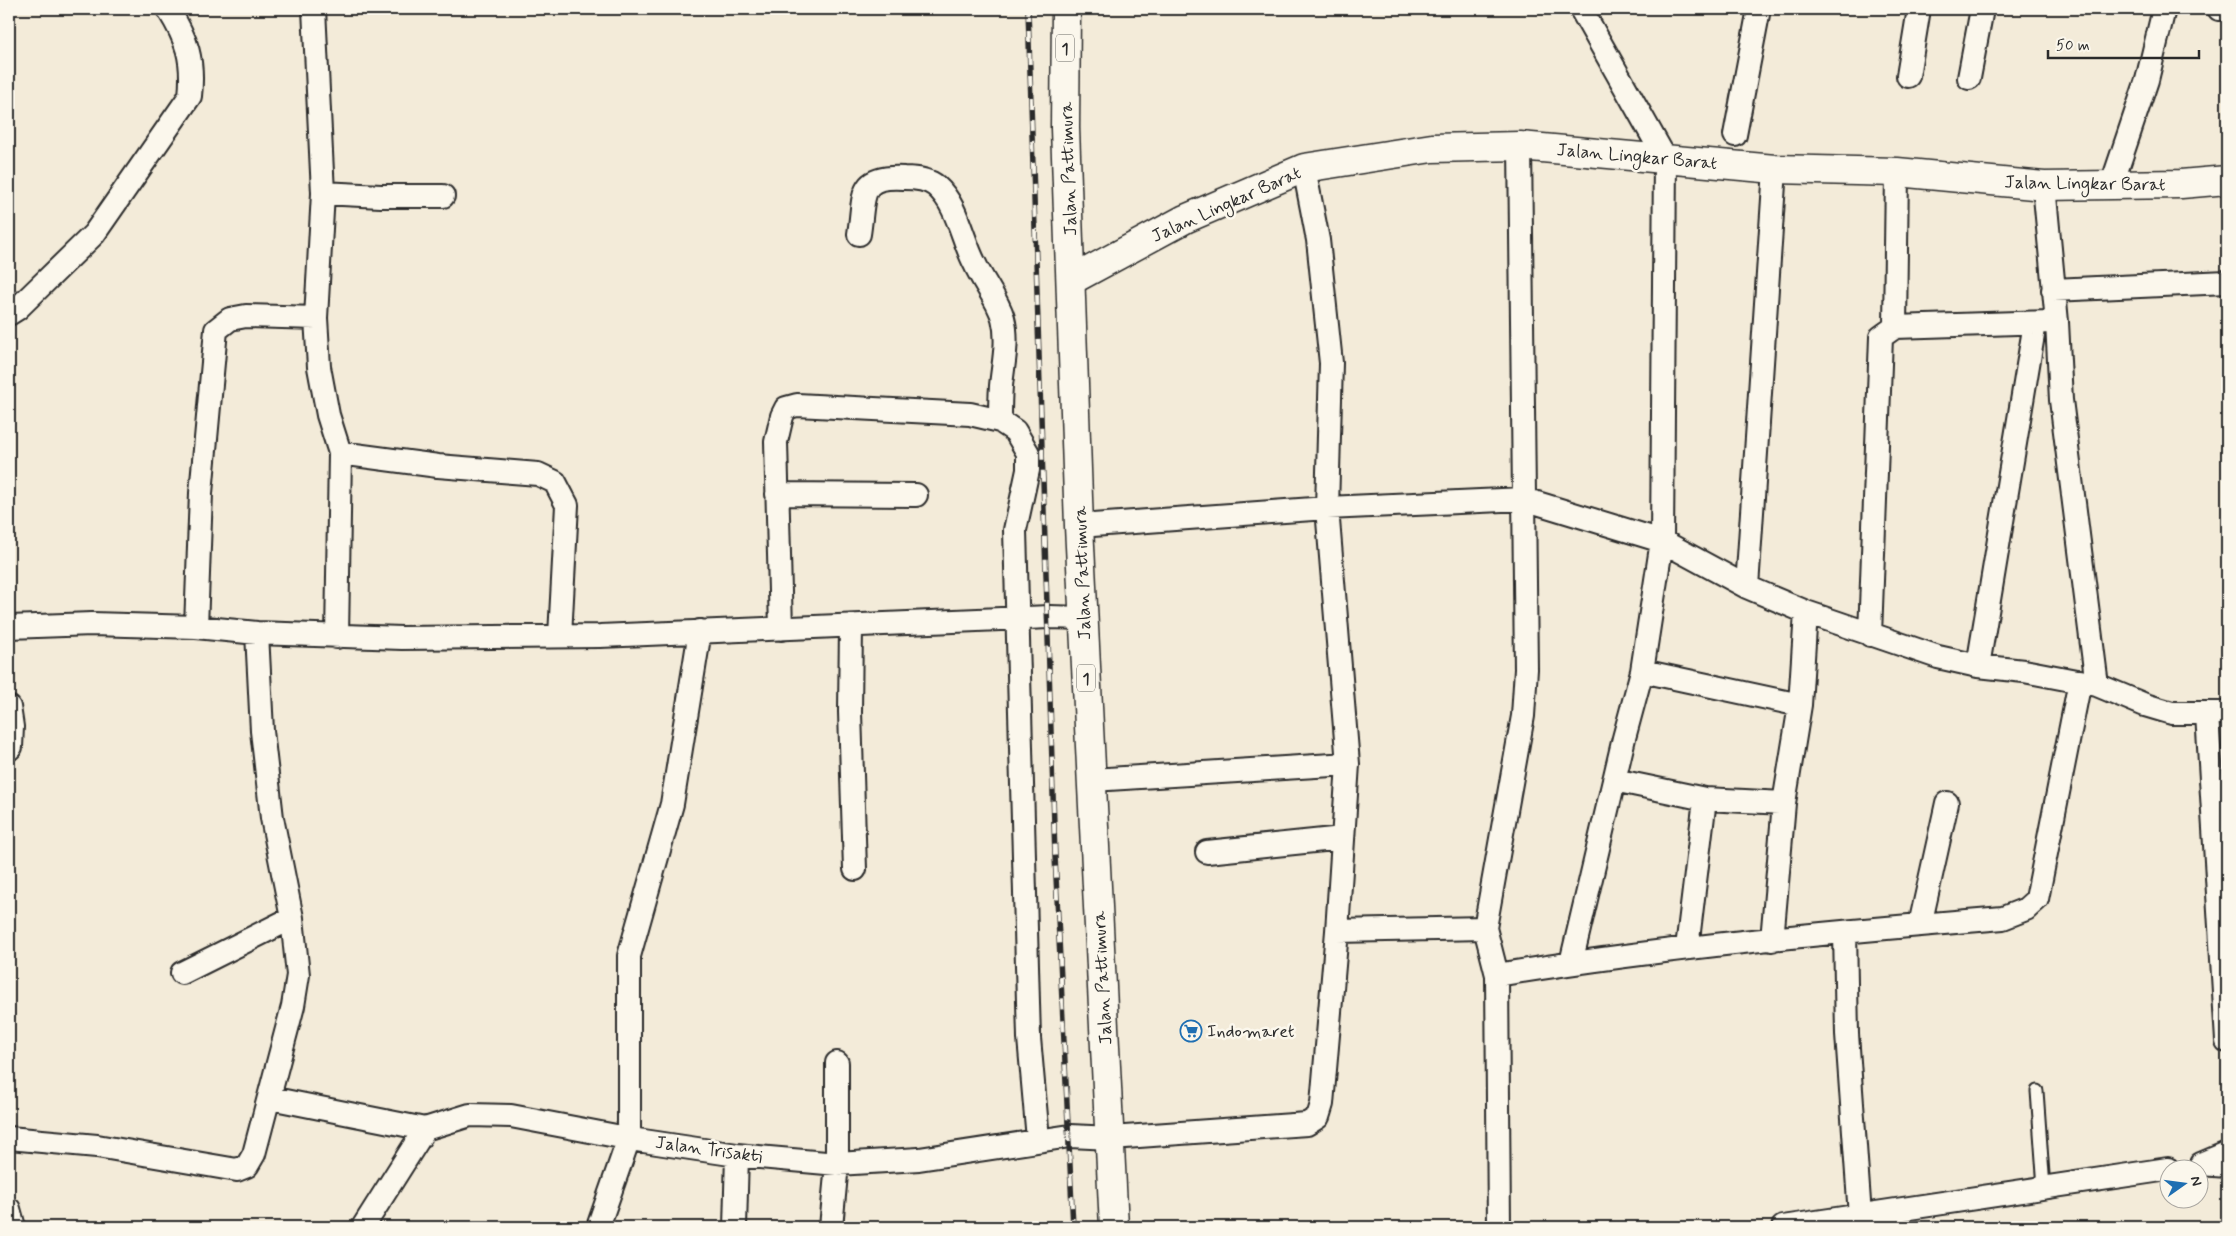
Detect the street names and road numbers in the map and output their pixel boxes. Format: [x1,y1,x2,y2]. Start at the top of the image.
road number: 1 [1056,34,1074,62]
street label: Jalan Pattimura [1055,101,1083,236]
street label: Jalan Lingkar Barat [1555,138,1719,177]
street label: Jalan Lingkar Barat [1148,161,1306,250]
street label: Jalan Lingkar Barat [2004,171,2166,198]
street label: Jalan Pattimura [1069,505,1097,640]
road number: 1 [1077,664,1095,691]
street label: Jalan Pattimura [1087,910,1118,1045]
street label: Jalan Trisakti [654,1131,764,1169]

